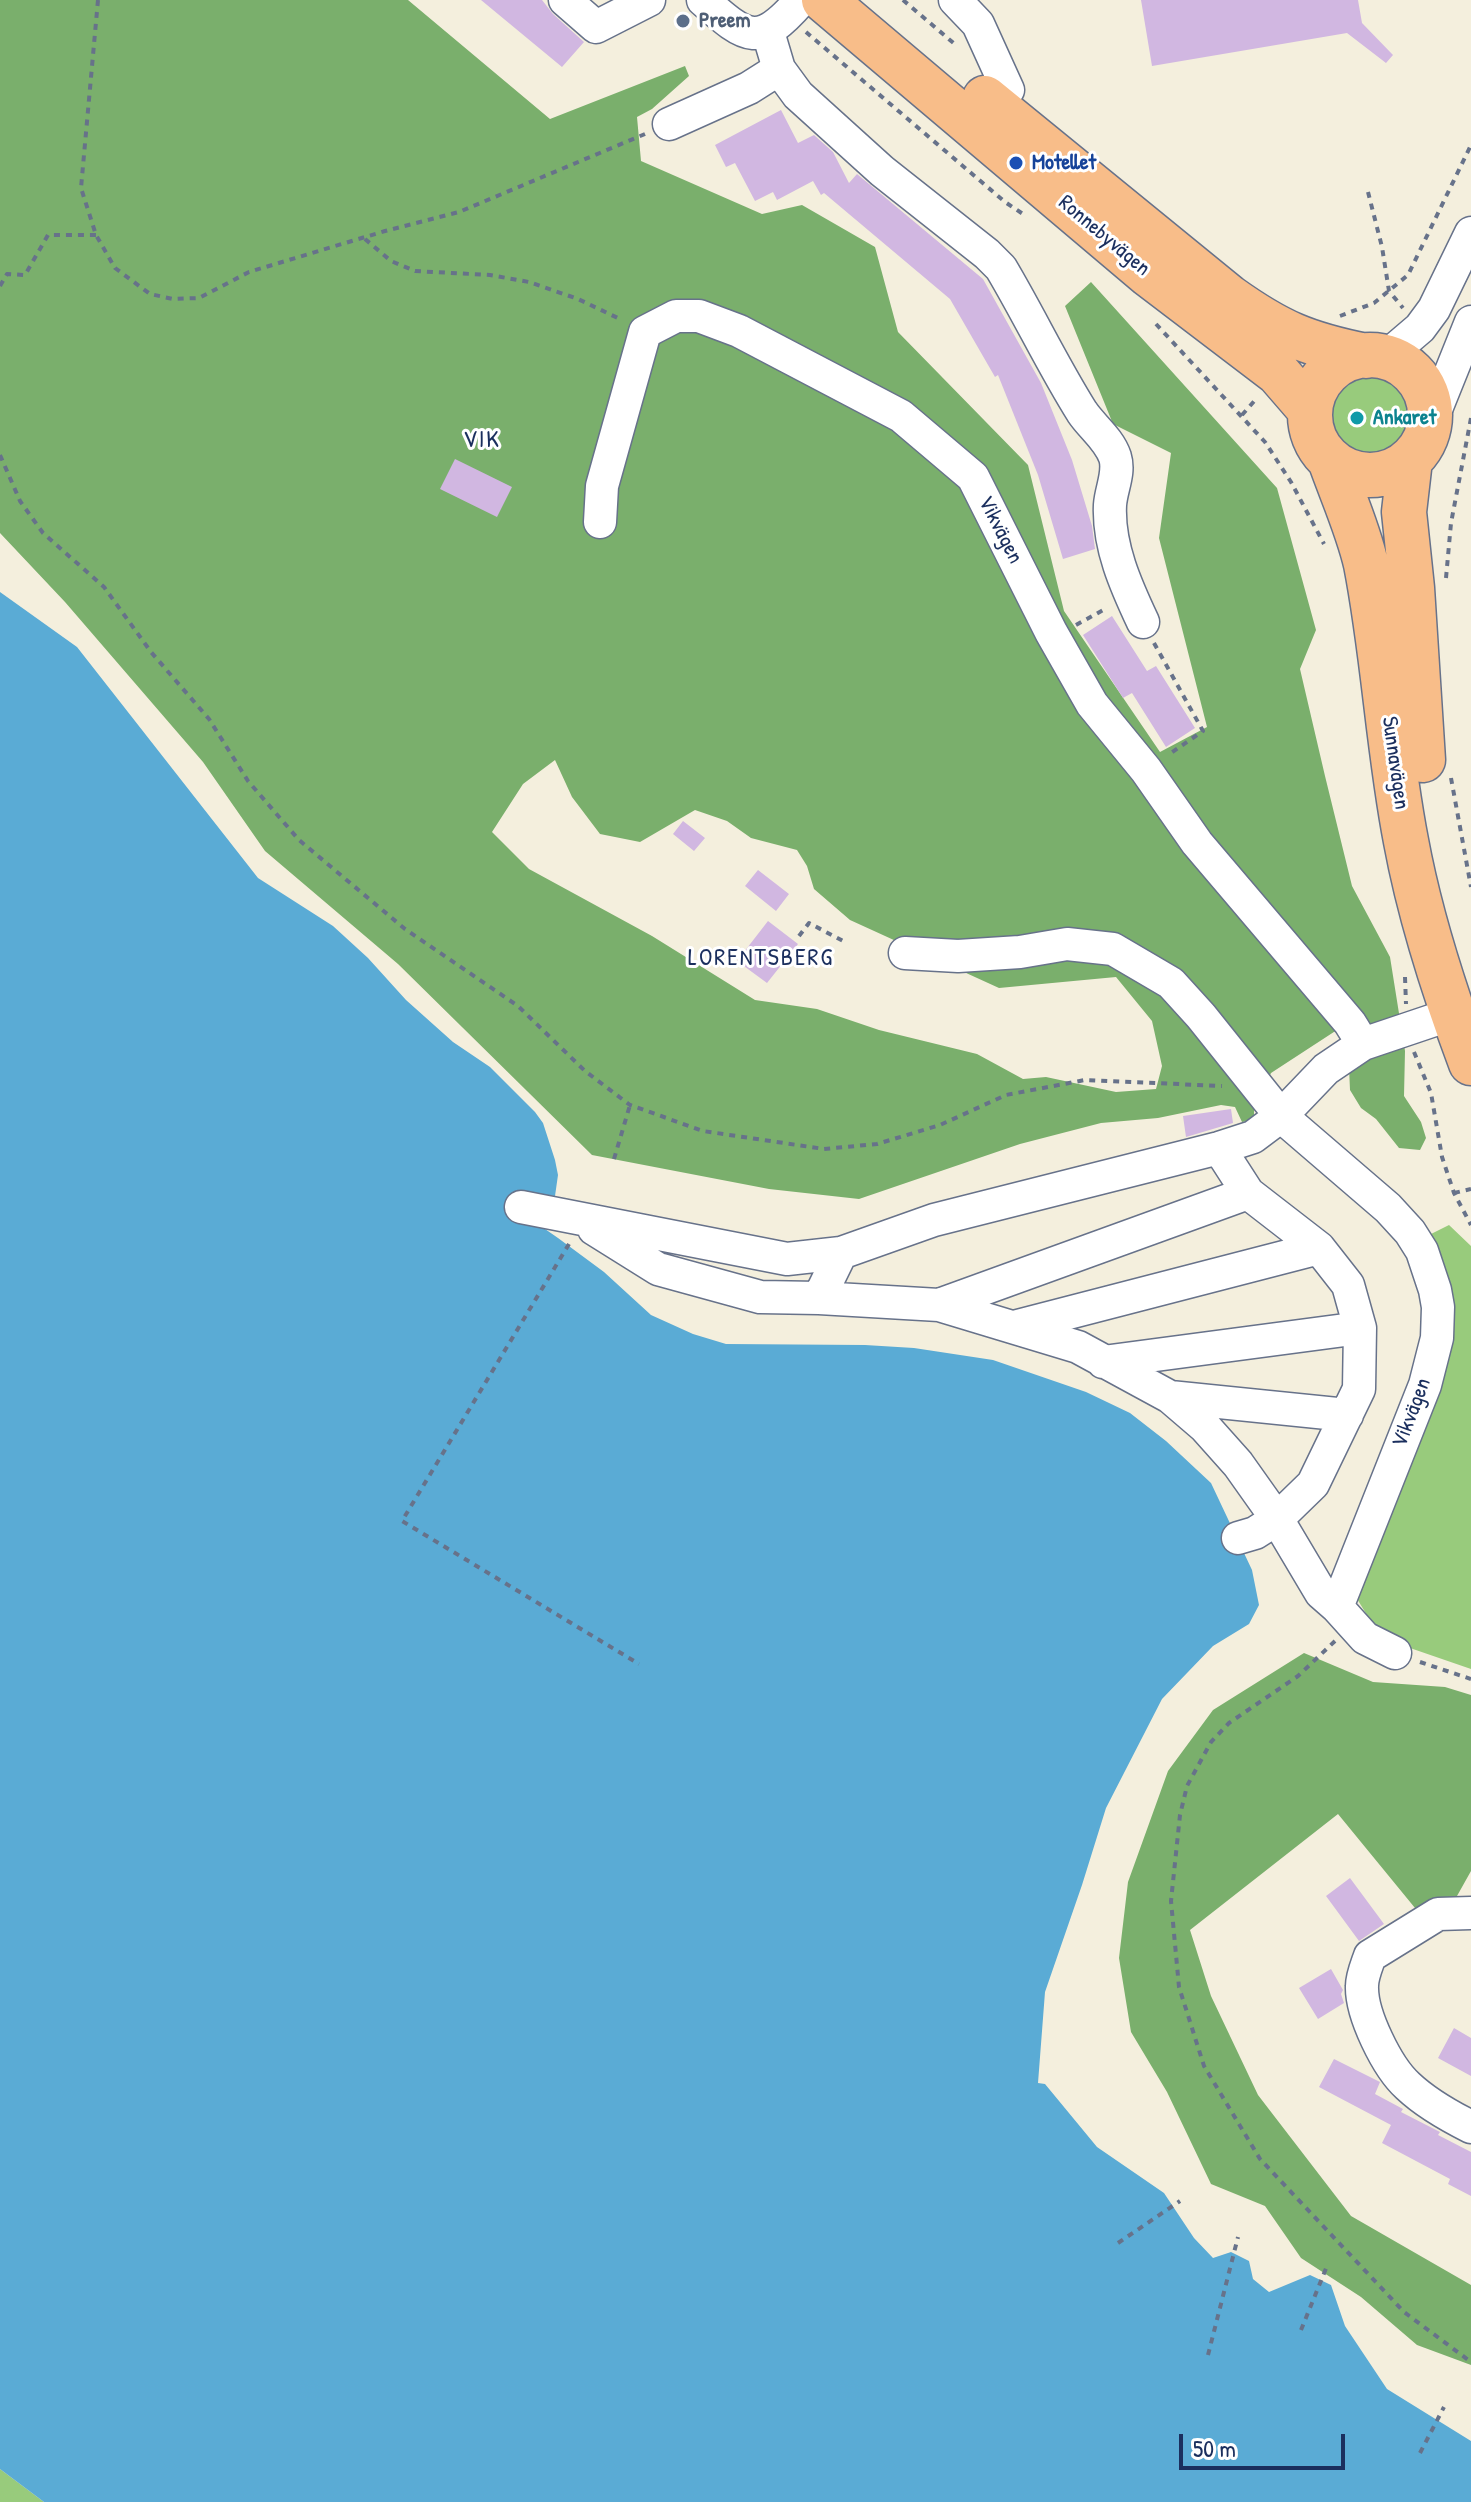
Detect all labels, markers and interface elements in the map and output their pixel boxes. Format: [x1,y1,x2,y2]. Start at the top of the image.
place label: Preem [699,8,751,34]
marker: Preem [674,12,692,30]
place label: Motellet [1032,150,1096,176]
marker: Motellet [1007,154,1025,172]
street label: Ronnebyvägen [1053,190,1155,282]
place label: Ankaret [1373,405,1436,431]
marker: Ankaret [1348,409,1366,427]
district label: VIK [463,427,501,455]
street label: Vikvägen [972,492,1028,568]
street label: Sunnavägen [1375,715,1415,811]
district label: LORENTSBERG [688,945,834,973]
street label: Vikvägen [1387,1375,1437,1451]
scale bar [1183,2418,1349,2468]
text: 50 m [1193,2432,1236,2464]

